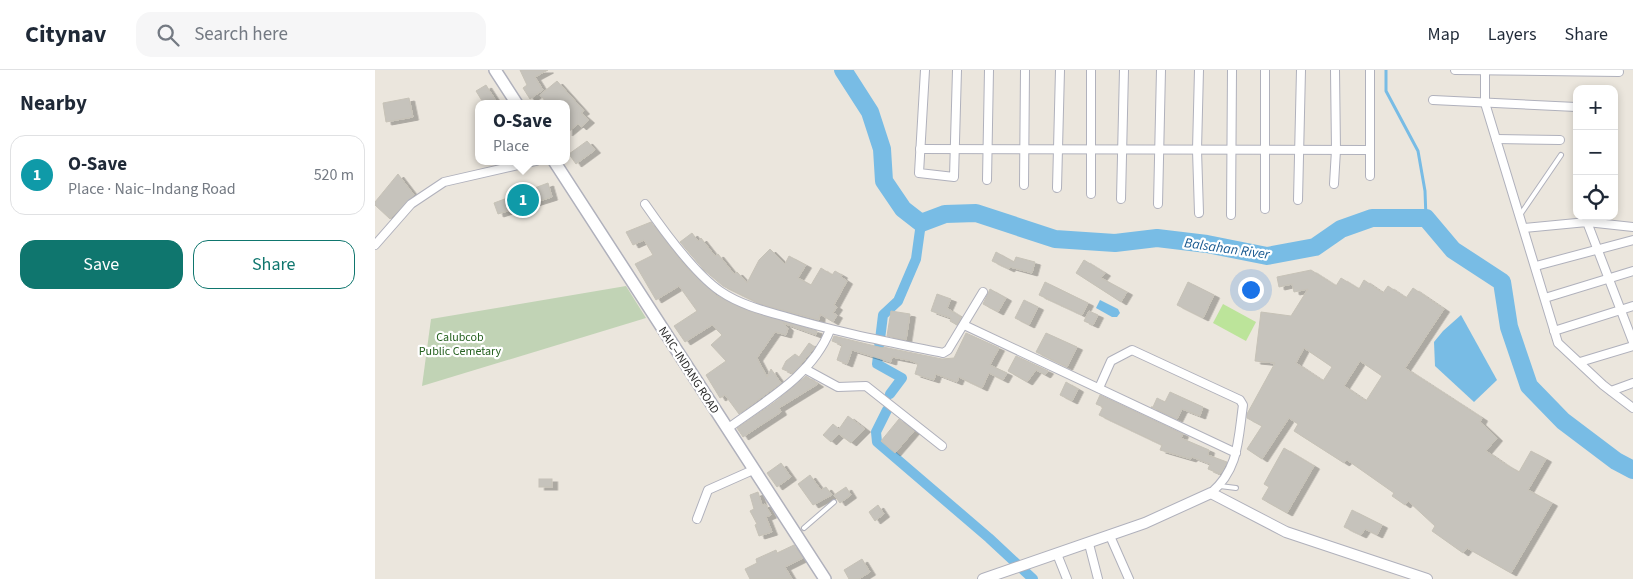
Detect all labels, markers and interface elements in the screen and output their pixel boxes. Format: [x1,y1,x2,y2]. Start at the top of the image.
search box [136,12,486,57]
text: Citynav [25,17,106,52]
icon: search [154,21,182,49]
text: Search here [194,21,288,48]
text: Map [1428,22,1460,47]
text: Layers [1488,22,1537,47]
text: Share [1565,22,1608,47]
map controls [1573,85,1618,220]
button: + [1573,85,1618,130]
text: Nearby [20,88,87,118]
popup [475,100,570,165]
text: O-Save [493,108,552,135]
button: − [1573,130,1618,175]
text: Place [493,135,529,157]
text: O-Save [68,151,127,178]
text: 1 [33,164,41,186]
text: 520 m [314,164,354,186]
button: locate [1573,175,1618,220]
text: Place · Naic–Indang Road [68,178,236,200]
pin: 1 [507,181,539,219]
water label: Balsahan River [1183,233,1272,265]
button: Save [20,240,183,289]
button: Share [193,240,355,289]
your location [1238,277,1264,303]
street label: NAIC–INDANG ROAD [654,323,723,417]
park label: Calubcob Public Cemetary [419,329,502,360]

